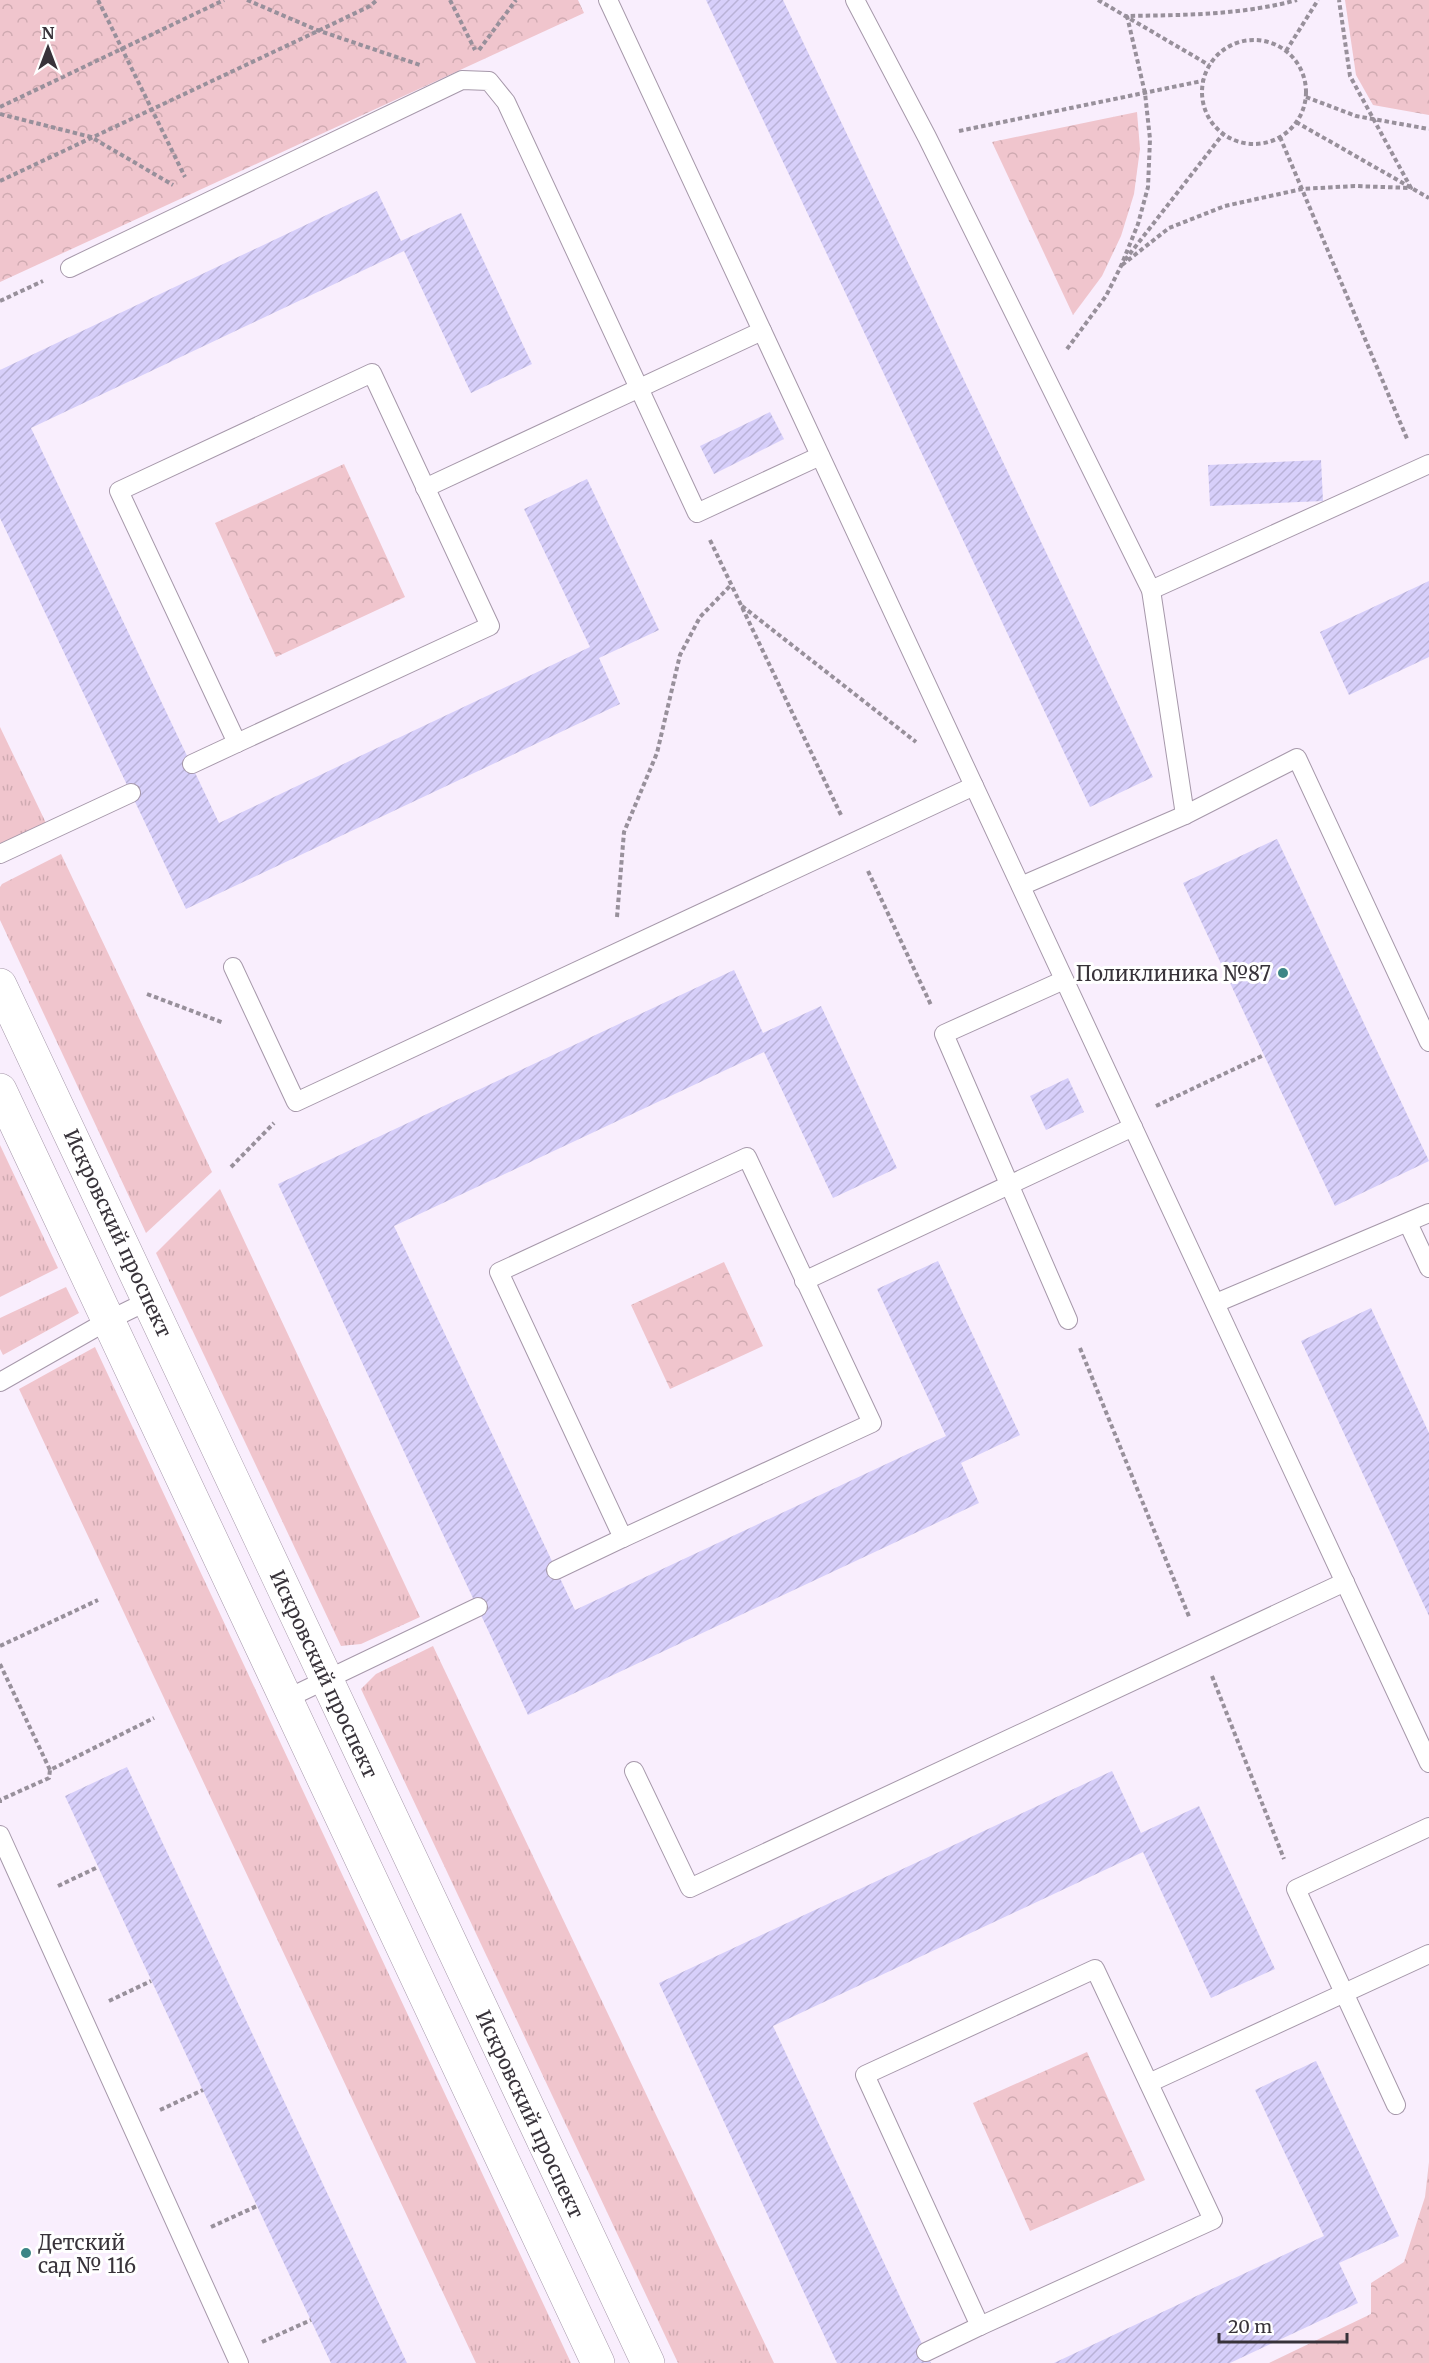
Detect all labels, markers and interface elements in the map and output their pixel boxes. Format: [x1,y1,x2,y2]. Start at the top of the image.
north arrow [18,18,78,78]
text: N [42,23,55,43]
place label: Поликлиника №87 [1076,961,1271,986]
marker: Поликлиника №87 [1276,966,1290,980]
street label: Искровский проспект [59,1125,177,1341]
street label: Искровский проспект [265,1566,383,1782]
street label: Искровский проспект [471,2006,589,2222]
place label: Детский сад № 116 [38,2230,136,2278]
marker: Детский сад № 116 [19,2246,33,2260]
scale bar [1219,2306,1346,2344]
text: 20 m [1228,2315,1272,2338]

